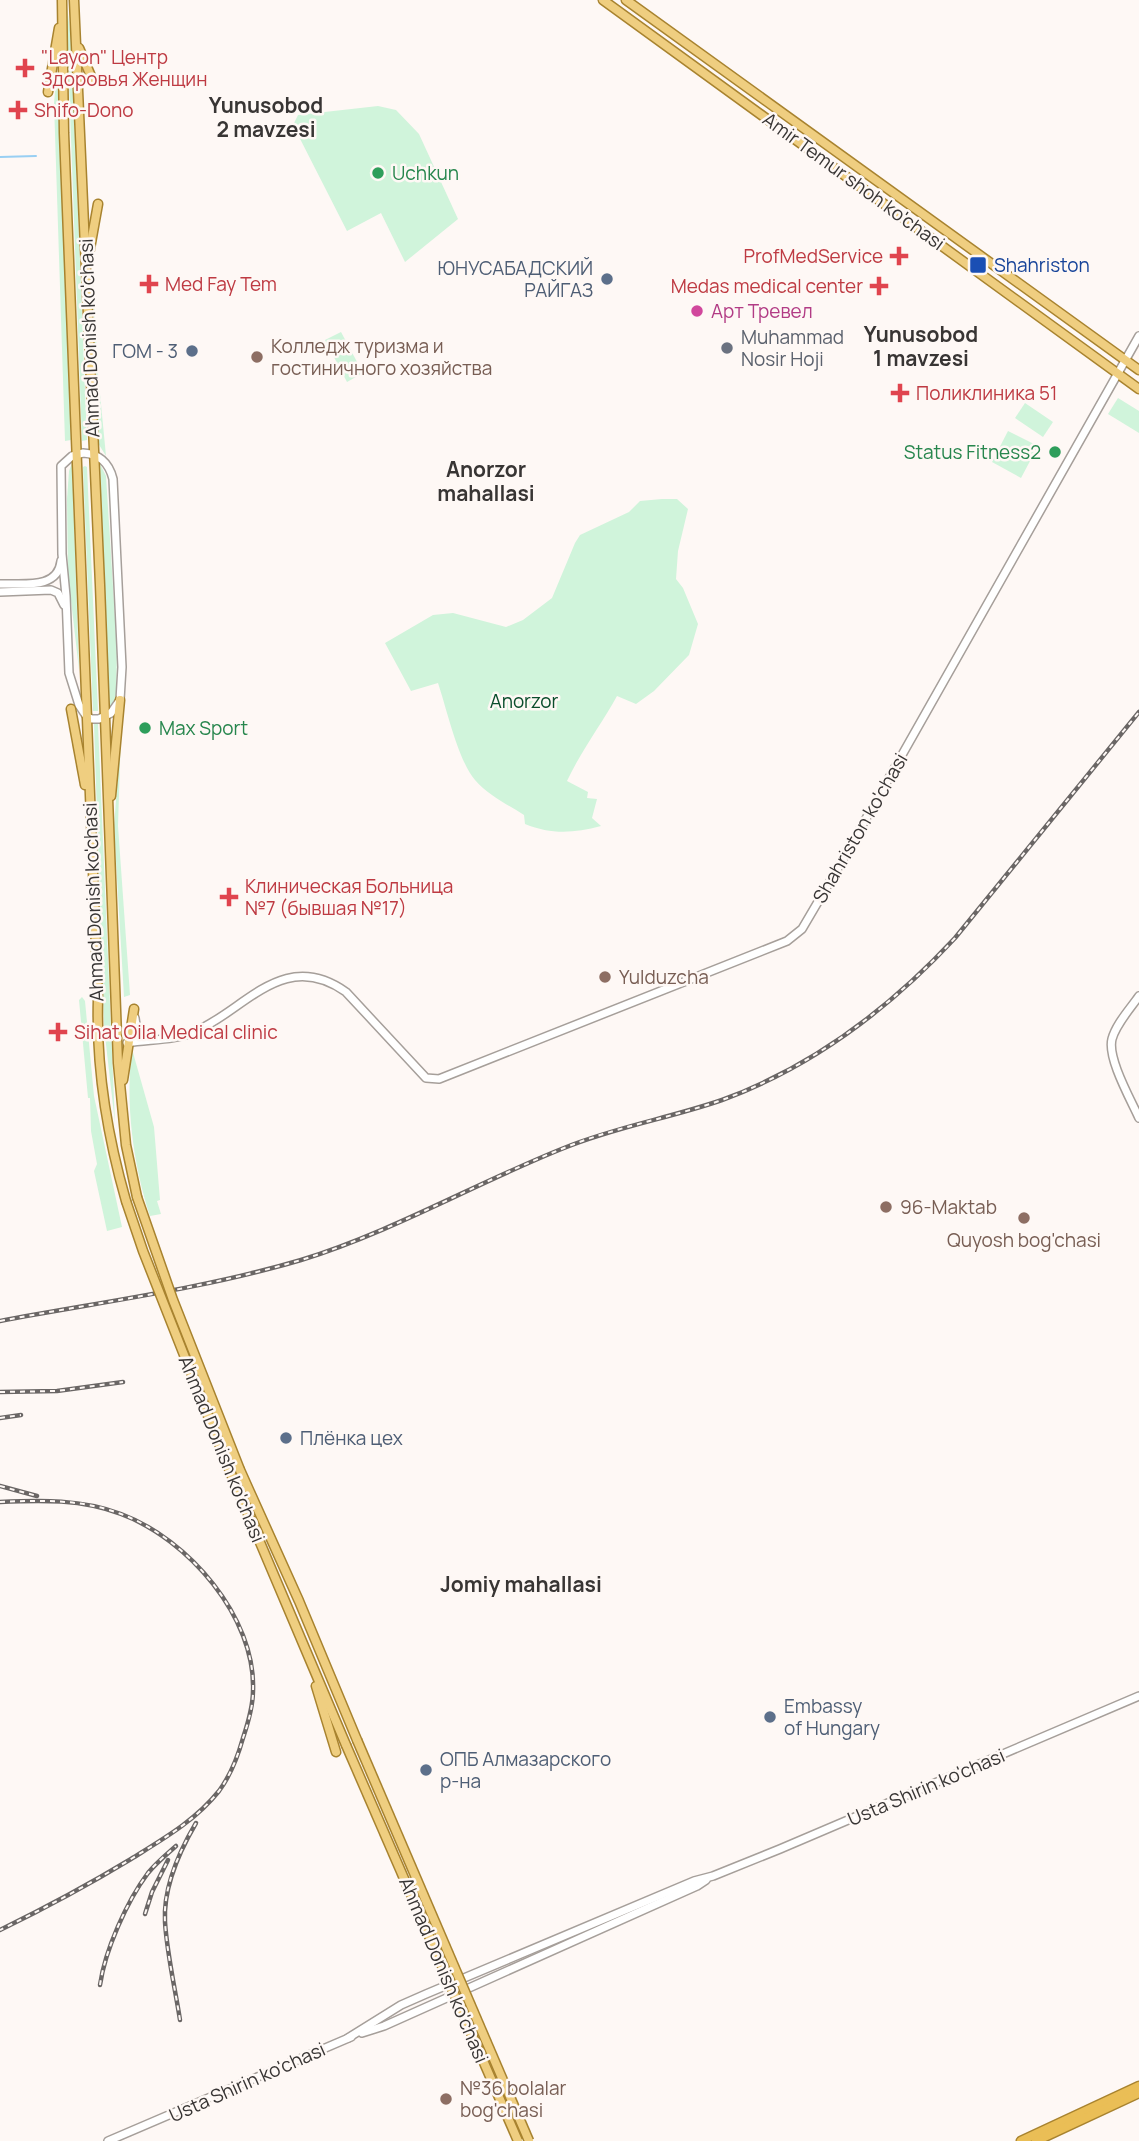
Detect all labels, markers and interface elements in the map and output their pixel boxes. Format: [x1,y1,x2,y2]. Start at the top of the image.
place label: "Layon" Центр Здоровья Женщин [41,44,207,92]
marker: "Layon" Центр Здоровья Женщин [15,58,35,78]
district label: Yunusobod 2 mavzesi [209,91,323,143]
place label: Shifo-Dono [34,97,133,123]
marker: Shifo-Dono [8,100,28,120]
street label: Amir Temur shoh ko'chasi [758,106,950,256]
place label: Uchkun [392,160,459,186]
marker: Uchkun [370,165,386,181]
street label: Ahmad Donish ko'chasi [73,238,105,438]
place label: ProfMedService [743,243,883,269]
marker: ProfMedService [889,246,909,266]
place label: Shahriston [994,252,1090,278]
place label: ЮНУСАБАДСКИЙ РАЙГАЗ [438,255,593,303]
marker: Shahriston [968,255,988,275]
place label: Med Fay Tem [165,271,277,297]
marker: ЮНУСАБАДСКИЙ РАЙГАЗ [599,271,615,287]
place label: Medas medical center [671,273,863,299]
marker: Med Fay Tem [139,274,159,294]
marker: Medas medical center [869,276,889,296]
place label: Арт Тревел [711,298,813,324]
marker: Арт Тревел [689,303,705,319]
district label: Yunusobod 1 mavzesi [864,320,978,372]
place label: Muhammad Nosir Hoji [741,324,844,372]
place label: Колледж туризма и гостиничного хозяйства [271,333,492,381]
place label: ГОМ - 3 [112,338,178,364]
marker: Muhammad Nosir Hoji [719,340,735,356]
marker: ГОМ - 3 [184,343,200,359]
marker: Колледж туризма и гостиничного хозяйства [249,349,265,365]
place label: Поликлиника 51 [916,380,1057,406]
marker: Поликлиника 51 [890,383,910,403]
place label: Status Fitness2 [904,439,1041,465]
marker: Status Fitness2 [1047,444,1063,460]
district label: Anorzor mahallasi [437,455,535,507]
park label: Anorzor [490,688,559,714]
place label: Max Sport [159,715,248,741]
marker: Max Sport [137,720,153,736]
street label: Shahriston ko'chasi [806,748,914,908]
street label: Ahmad Donish ko'chasi [77,802,109,1002]
place label: Клиническая Больница №7 (бывшая №17) [245,873,453,921]
marker: Клиническая Больница №7 (бывшая №17) [219,887,239,907]
place label: Yulduzcha [619,964,709,990]
marker: Yulduzcha [597,969,613,985]
place label: Sihat Oila Medical clinic [74,1019,278,1045]
marker: Sihat Oila Medical clinic [48,1022,68,1042]
place label: 96-Maktab [900,1194,997,1220]
marker: 96-Maktab [878,1199,894,1215]
marker: Quyosh bog'chasi [1016,1210,1032,1226]
place label: Quyosh bog'chasi [947,1227,1101,1253]
street label: Ahmad Donish ko'chasi [173,1352,271,1546]
place label: Плёнка цех [300,1425,403,1451]
marker: Плёнка цех [278,1430,294,1446]
district label: Jomiy mahallasi [440,1570,602,1598]
place label: Embassy of Hungary [784,1693,880,1741]
marker: Embassy of Hungary [762,1709,778,1725]
street label: Usta Shirin ko'chasi [843,1742,1009,1832]
place label: ОПБ Алмазарского р-на [440,1746,611,1794]
marker: ОПБ Алмазарского р-на [418,1762,434,1778]
street label: Ahmad Donish ko'chasi [393,1873,495,2067]
street label: Usta Shirin ko'chasi [165,2036,329,2128]
place label: №36 bolalar bog'chasi [460,2075,567,2123]
marker: №36 bolalar bog'chasi [438,2091,454,2107]

